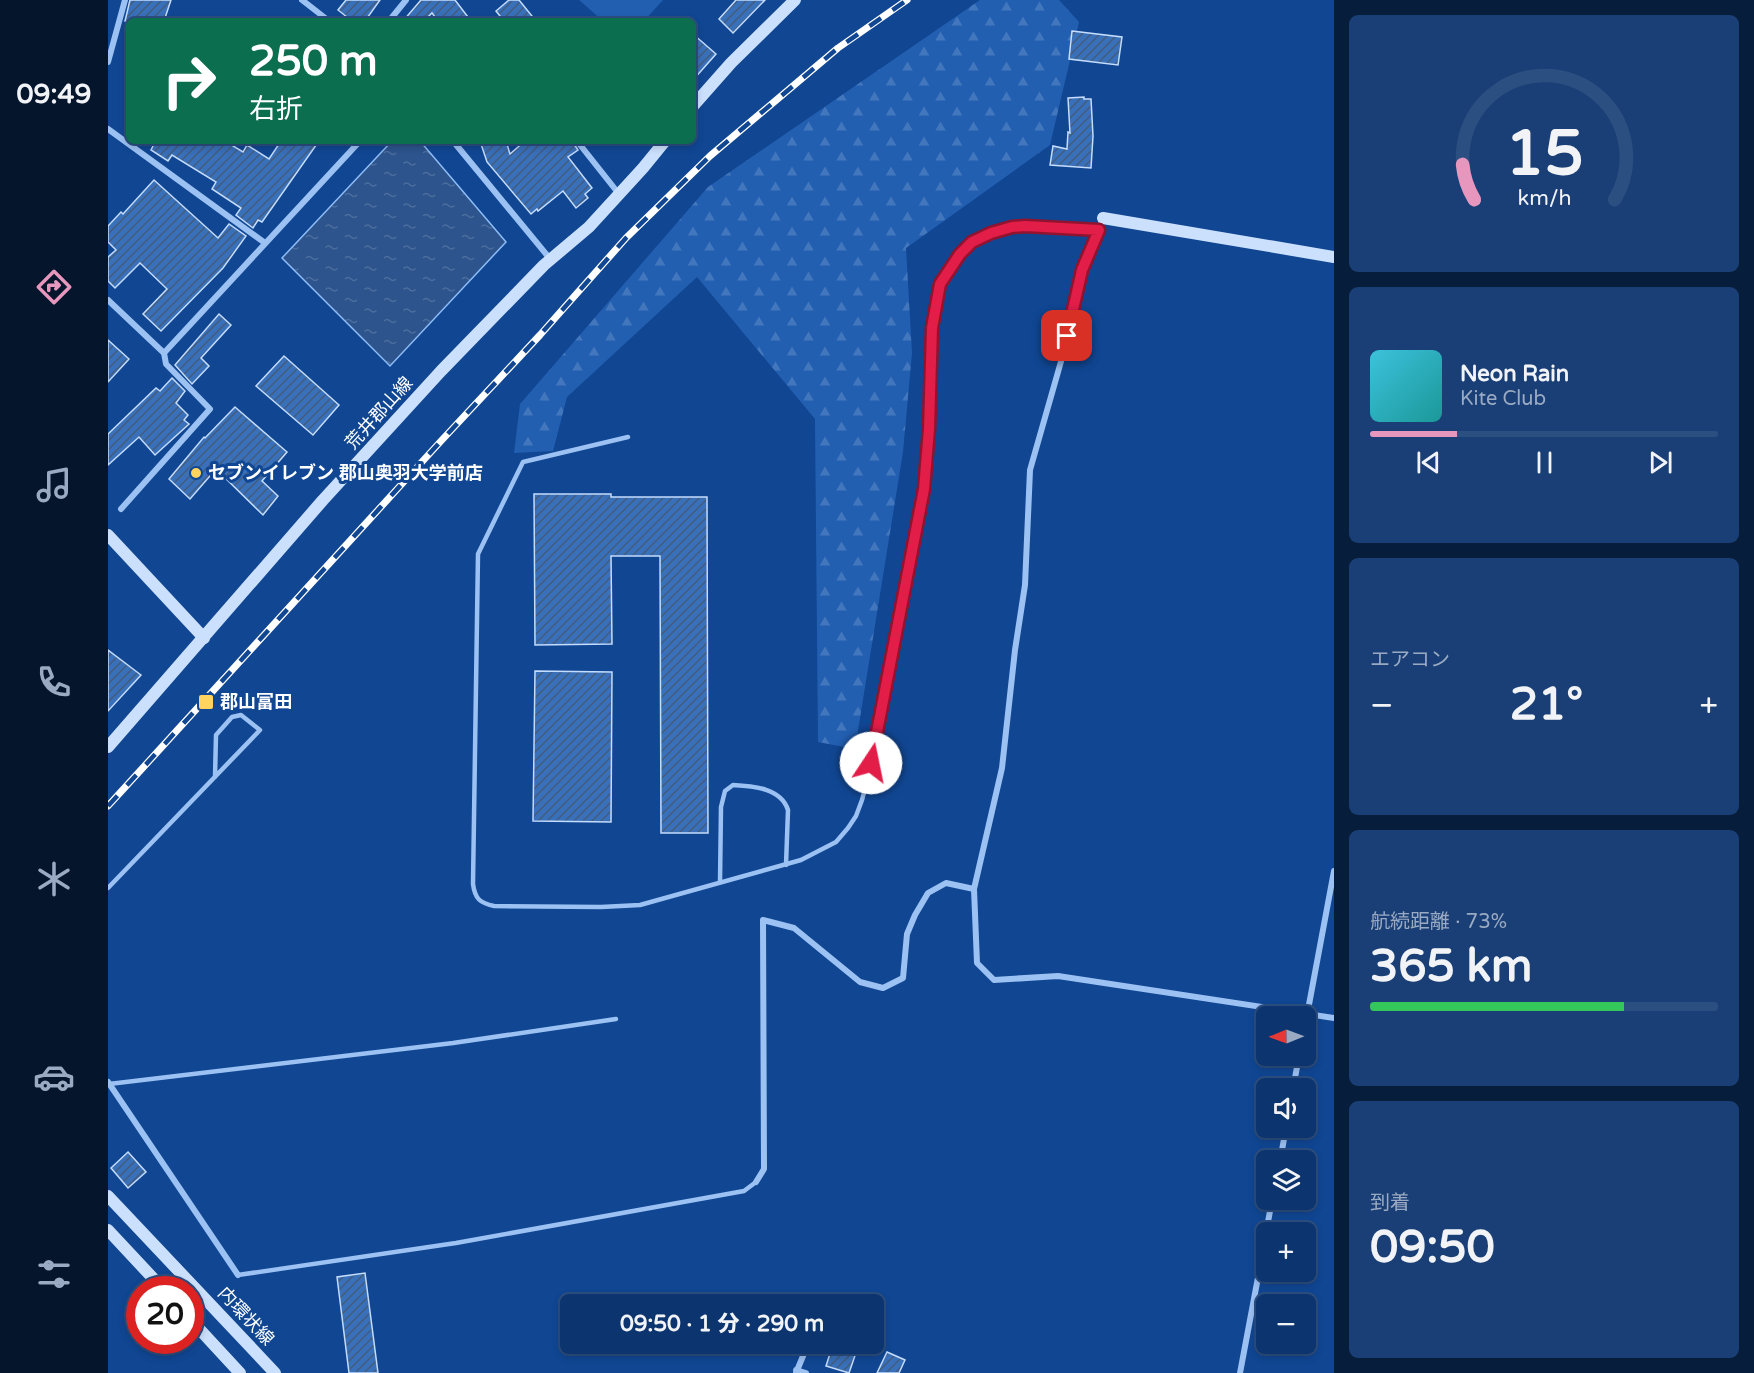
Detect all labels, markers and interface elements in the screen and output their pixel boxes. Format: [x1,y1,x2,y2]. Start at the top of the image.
text: 250 m [249,36,378,87]
icon: right [150,42,228,120]
text: 09:49 [17,78,91,111]
text: 右折 [249,93,303,126]
text: 15 [1505,117,1583,192]
text: km/h [1517,186,1571,212]
icon: directions [33,266,75,308]
pin [1041,310,1092,361]
icon: arrive [1050,319,1083,352]
text: Neon Rain [1460,361,1569,387]
street label: 荒井郡山線 [341,372,417,454]
text: Kite Club [1460,387,1546,411]
icon: previous [1412,446,1445,479]
icon: pause [1528,446,1561,479]
icon: next [1644,446,1677,479]
place label: セブンイレブン 郡山奥羽大学前店 [208,462,483,484]
icon: music [33,464,75,506]
marker: セブンイレブン 郡山奥羽大学前店 [189,466,203,480]
text: エアコン [1370,648,1450,672]
icon: phone [33,661,75,703]
text: 21° [1510,678,1583,732]
text: − [1370,686,1394,725]
text: + [1699,686,1718,725]
place label: 郡山富田 [220,691,292,713]
marker: 郡山富田 [197,693,215,711]
position arrow [839,731,903,795]
icon: climate [33,858,75,900]
text: 航続距離 · 73% [1370,910,1507,934]
text: 365 km [1370,940,1532,994]
north arrow [1256,1006,1316,1066]
map controls [1256,1006,1316,1354]
icon: car [33,1056,75,1098]
button: sound [1256,1078,1316,1138]
button: layers [1256,1150,1316,1210]
text: 到着 [1370,1191,1410,1215]
text: 09:50 [1370,1221,1495,1275]
button: + [1256,1222,1316,1282]
icon: filters [33,1253,75,1295]
speed limit sign: 20 [126,1276,204,1354]
street label: 内環状線 [213,1282,279,1350]
button: − [1256,1294,1316,1354]
text: 09:50 · 1 分 · 290 m [620,1311,824,1337]

